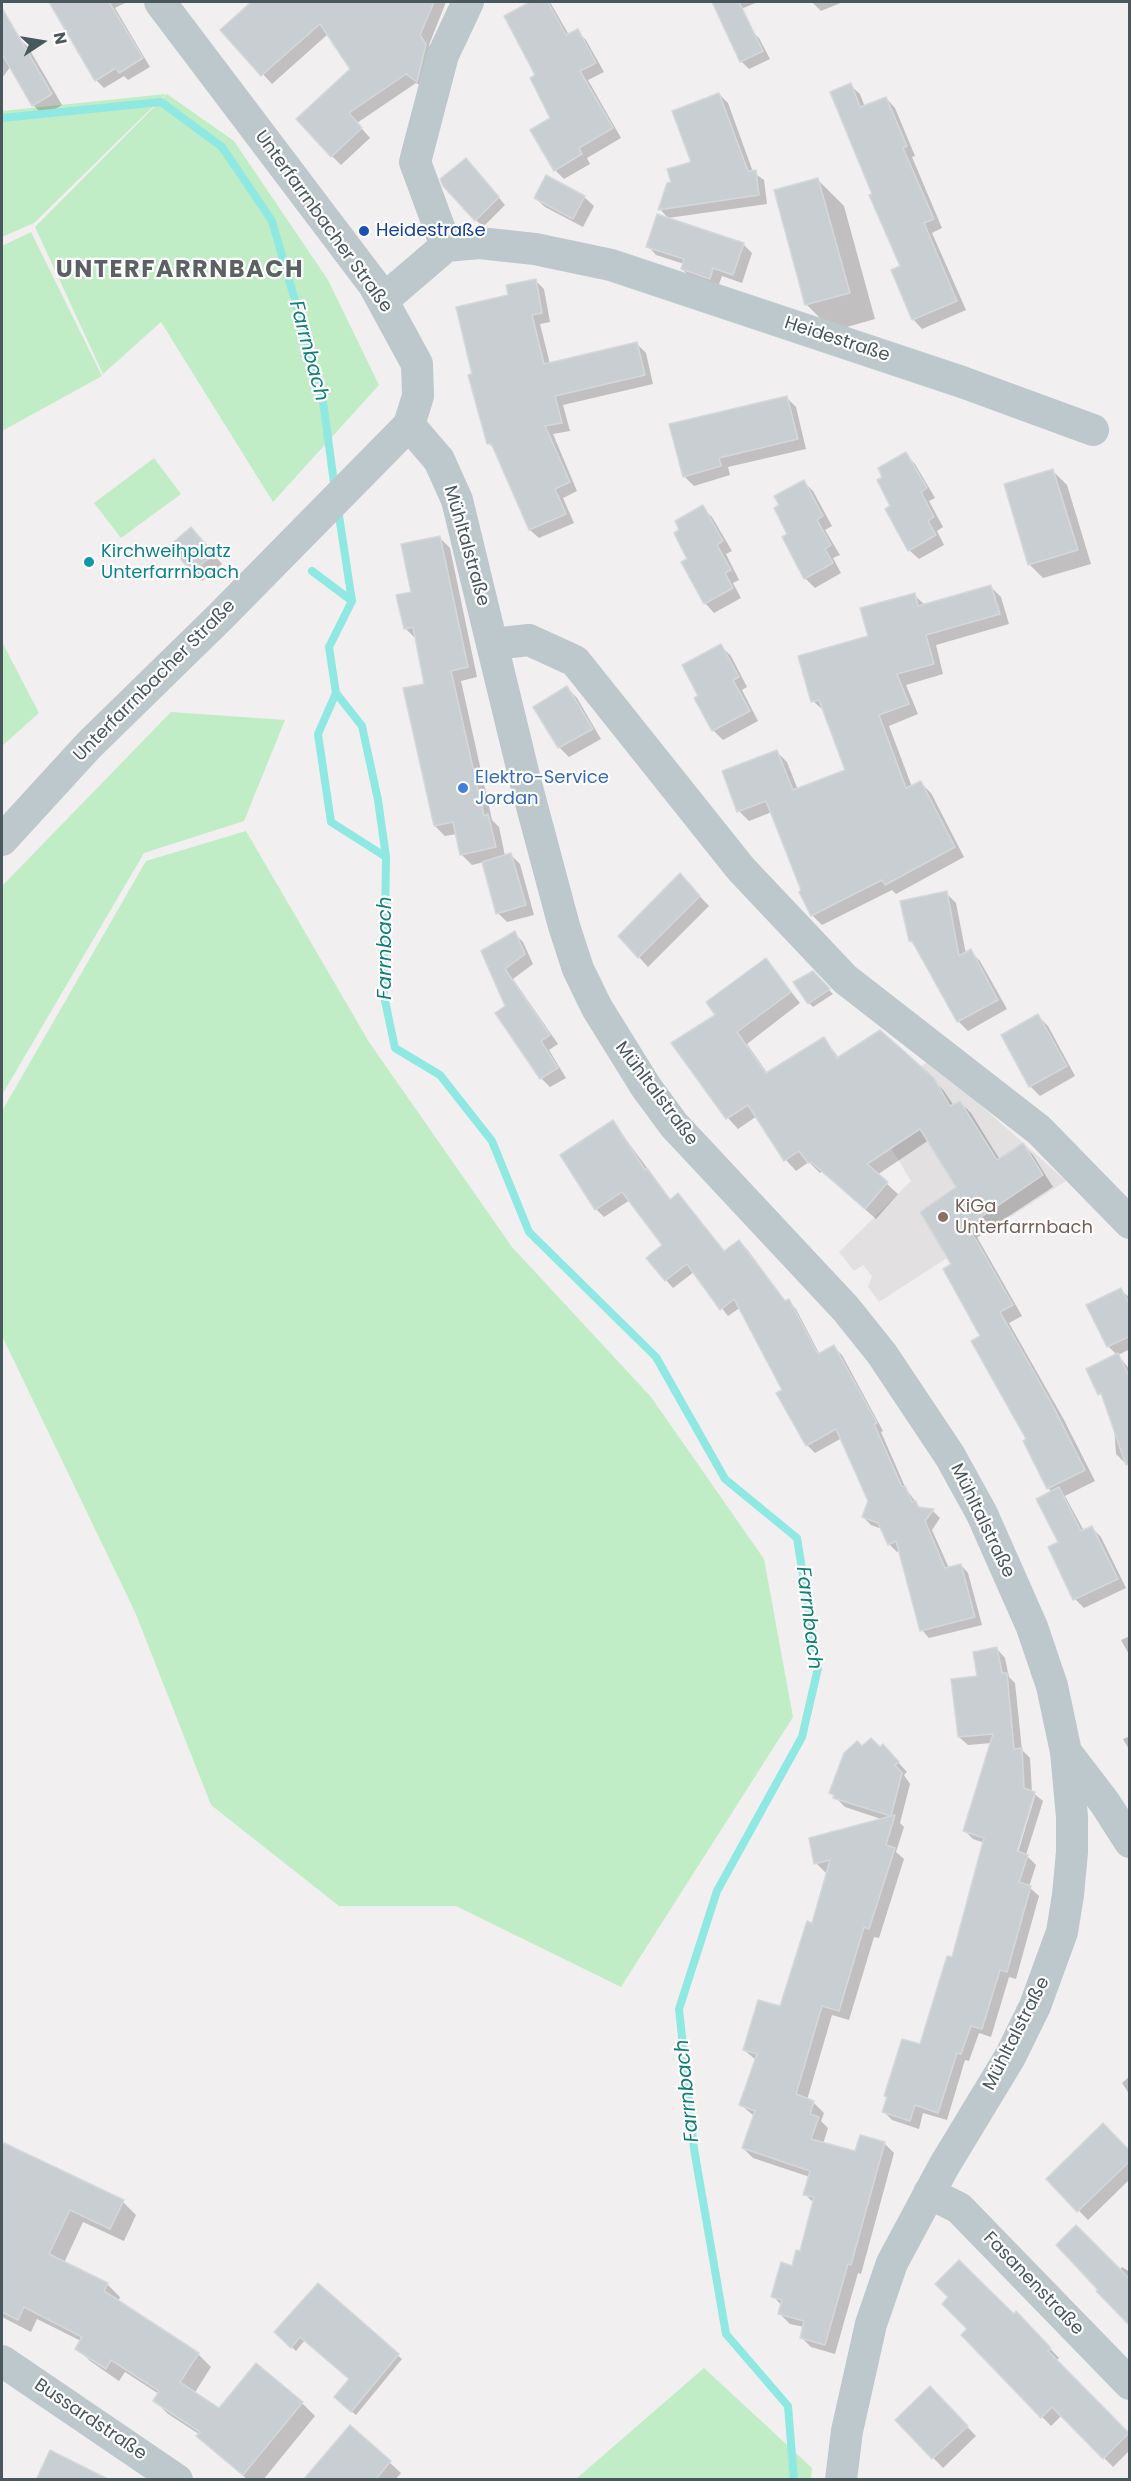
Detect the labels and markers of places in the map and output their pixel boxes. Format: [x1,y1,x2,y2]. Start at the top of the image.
place label: Heidestraße [376,220,486,242]
marker: Heidestraße [357,224,371,238]
place label: Kirchweihplatz Unterfarrnbach [101,541,239,584]
marker: Kirchweihplatz Unterfarrnbach [82,555,96,569]
place label: Elektro-Service Jordan [475,767,609,810]
marker: Elektro-Service Jordan [456,781,470,795]
place label: KiGa Unterfarrnbach [955,1196,1093,1238]
marker: KiGa Unterfarrnbach [936,1210,950,1224]

